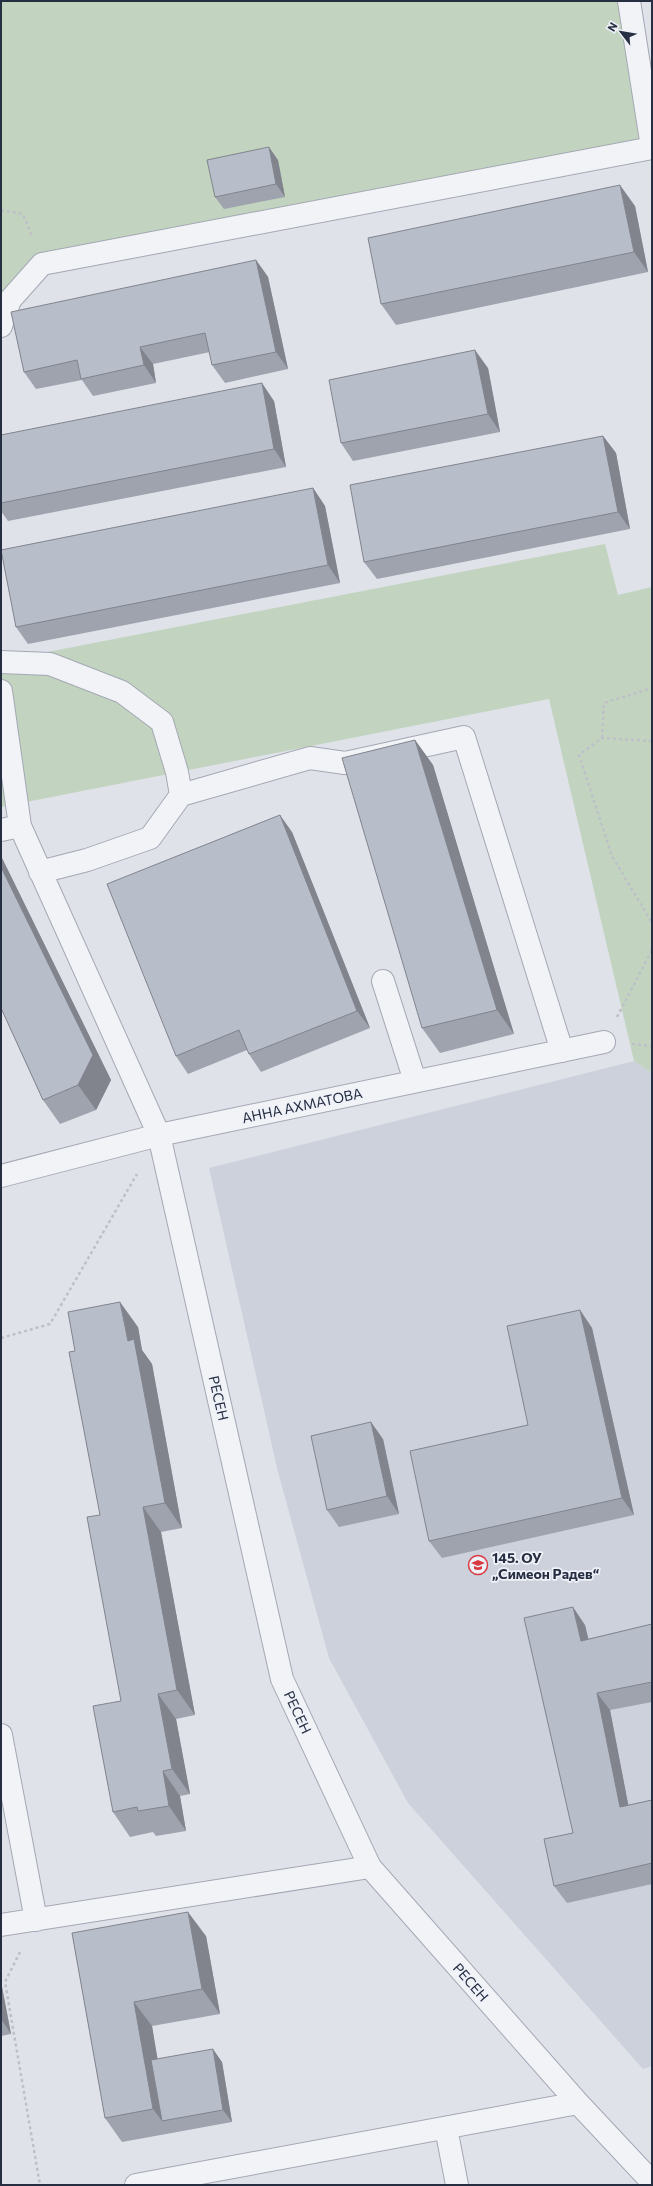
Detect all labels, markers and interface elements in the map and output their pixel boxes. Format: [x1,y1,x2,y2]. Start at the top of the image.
north arrow [601,12,641,52]
text: N [604,20,620,33]
street label: АННА АХМАТОВА [240,1084,364,1126]
street label: РЕСЕН [206,1374,232,1422]
place label: 145. ОУ „Симеон Радев“ [492,1549,600,1582]
school or university icon: 145. ОУ „Симеон Радев“ [467,1554,489,1576]
street label: РЕСЕН [281,1688,315,1736]
street label: РЕСЕН [450,1959,492,2005]

